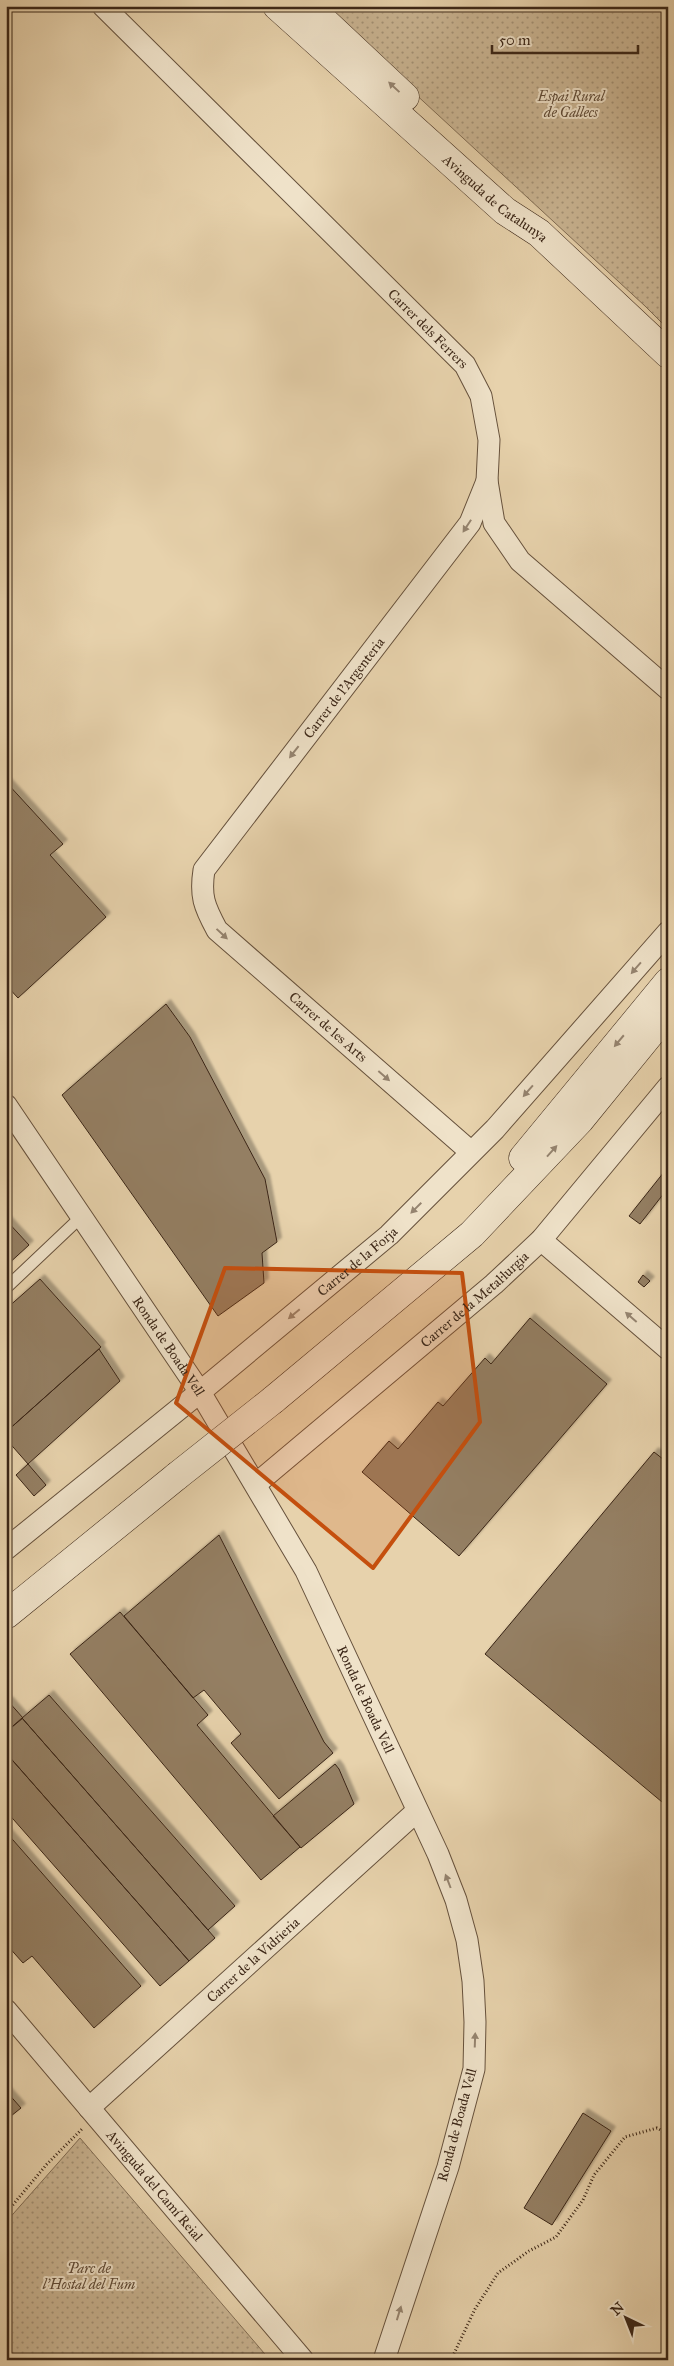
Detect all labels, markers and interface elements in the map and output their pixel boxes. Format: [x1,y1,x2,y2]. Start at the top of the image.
scale bar [492,22,638,54]
text: 50 m [499,31,531,49]
one-way arrow [389,81,401,93]
park label: Espai Rural de Gallecs [537,88,606,121]
street label: Avinguda de Catalunya [438,150,552,245]
street label: Carrer dels Ferrers [385,285,472,372]
one-way arrow [463,519,472,532]
street label: Carrer de l'Argenteria [300,634,388,742]
one-way arrow [289,745,300,758]
one-way arrow [216,928,228,940]
one-way arrow [630,962,641,975]
street label: Carrer de les Arts [285,988,371,1066]
one-way arrow [614,1034,625,1047]
one-way arrow [378,1070,390,1081]
one-way arrow [523,1084,534,1097]
one-way arrow [546,1146,558,1158]
one-way arrow [410,1202,422,1214]
street label: Carrer de la Forja [314,1223,401,1300]
street label: Carrer de la Metal·lurgia [417,1248,532,1351]
street label: Ronda de Boada Vell [129,1293,209,1399]
one-way arrow [287,1309,300,1320]
one-way arrow [625,1311,637,1323]
street label: Ronda de Boada Vell [333,1643,398,1756]
one-way arrow [444,1873,452,1888]
street label: Carrer de la Vidrieria [203,1913,303,2006]
one-way arrow [471,2032,479,2048]
street label: Ronda de Boada Vell [434,2066,480,2184]
street label: Avinguda del Camí Reial [102,2126,207,2244]
park label: Parc de l'Hostal del Fum [42,2260,135,2293]
north arrow [602,2294,652,2344]
text: N [607,2299,628,2319]
one-way arrow [395,2306,403,2321]

